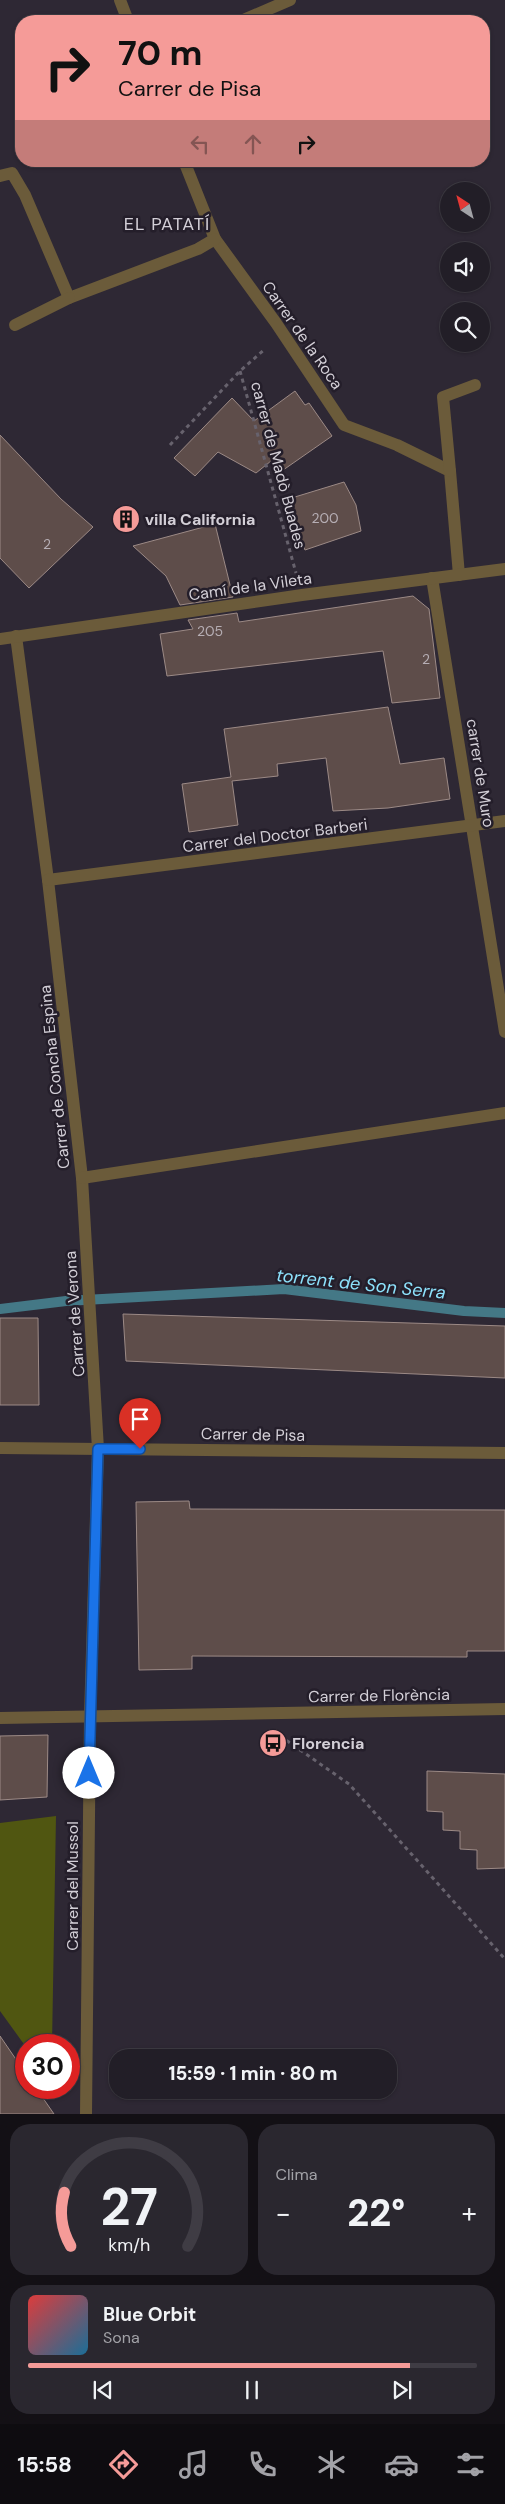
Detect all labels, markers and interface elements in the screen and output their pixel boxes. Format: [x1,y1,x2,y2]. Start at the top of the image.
text: 70 m [118,30,202,76]
icon: right [35,35,100,100]
text: Carrer de Pisa [118,74,261,103]
icon: left [186,130,214,158]
icon: ahead [239,130,267,158]
icon: right [292,130,320,158]
north arrow [440,182,490,232]
map controls [440,182,490,352]
district label: EL PATATÍ [124,212,210,236]
button: sound [440,242,490,292]
street label: Carrer de la Roca [257,277,348,393]
button: search [440,302,490,352]
street label: carrer de Madò Buades [246,379,311,551]
building icon: villa California [111,504,141,534]
place label: villa California [145,509,256,530]
house number: 200 [311,509,339,527]
house number: 2 [43,535,51,553]
street label: Camí de la Vileta [187,567,313,606]
house number: 205 [197,622,223,640]
house number: 2 [422,650,430,668]
street label: carrer de Muro [462,717,499,829]
street label: Carrer del Doctor Barberi [181,814,369,857]
street label: Carrer de Concha Espina [34,984,75,1170]
street label: Carrer de Verona [60,1250,89,1378]
water label: torrent de Son Serra [275,1263,447,1305]
pin [119,1398,161,1449]
icon: arrive [126,1405,154,1433]
street label: Carrer de Pisa [201,1423,305,1446]
street label: Carrer de Florència [308,1684,450,1707]
bus stop icon: Florencia [258,1728,288,1758]
place label: Florencia [292,1733,364,1754]
position arrow [62,1746,114,1798]
street label: Carrer del Mussol [62,1821,83,1951]
speed limit sign: 30 [15,2034,80,2099]
text: 15:59 · 1 min · 80 m [168,2061,338,2086]
text: Clima [276,2164,317,2185]
text: 27 [100,2173,158,2241]
text: 22° [347,2188,405,2238]
text: − [276,2195,291,2232]
text: + [462,2195,477,2232]
text: km/h [108,2233,150,2257]
text: Blue Orbit [103,2302,196,2327]
text: Sona [103,2327,140,2348]
icon: previous [89,2376,117,2404]
icon: pause [238,2376,266,2404]
icon: next [388,2376,416,2404]
icon: directions [106,2447,141,2482]
icon: music [176,2447,211,2482]
icon: phone [245,2447,280,2482]
icon: climate [314,2447,349,2482]
icon: car [384,2447,419,2482]
icon: filters [453,2447,488,2482]
text: 15:58 [17,2450,72,2479]

